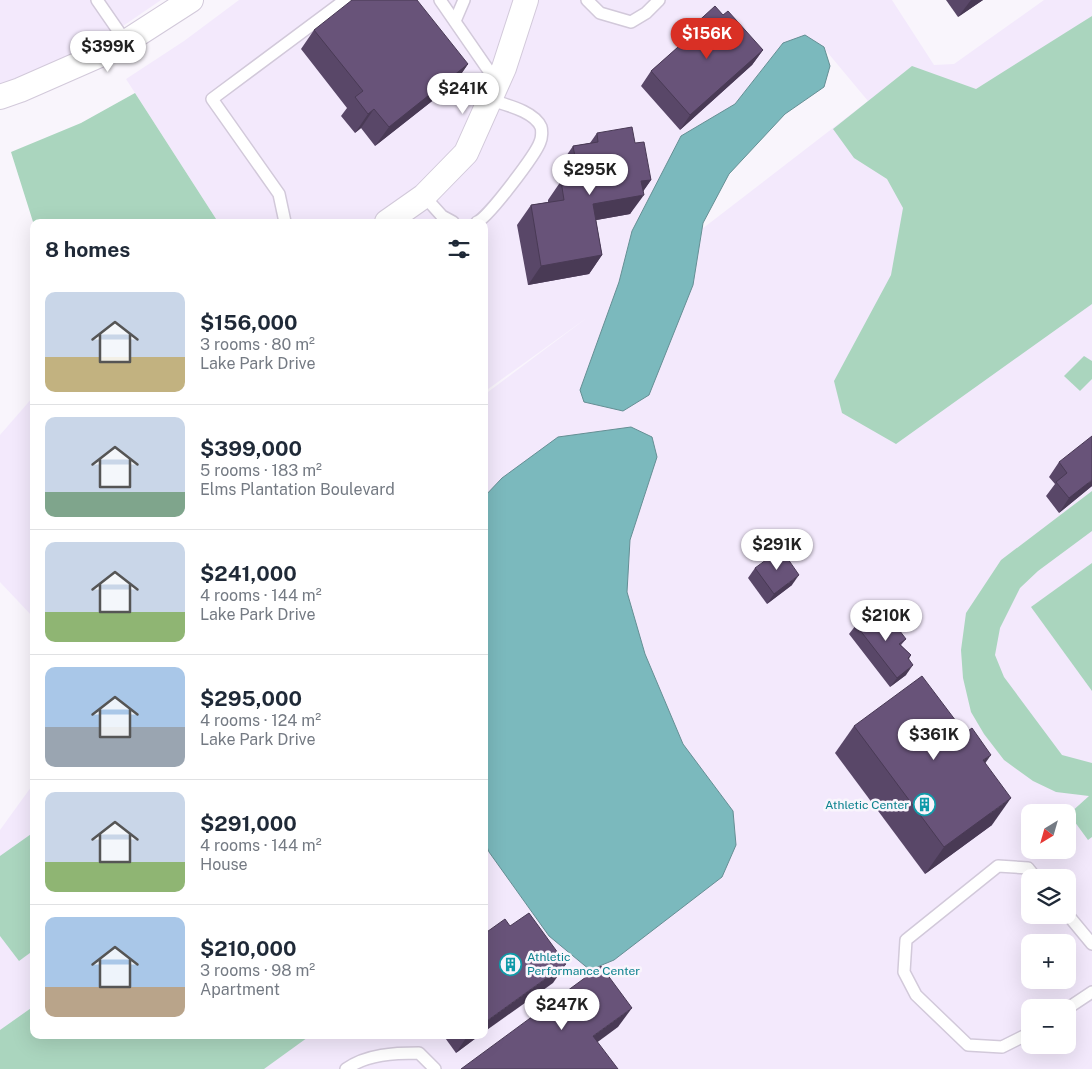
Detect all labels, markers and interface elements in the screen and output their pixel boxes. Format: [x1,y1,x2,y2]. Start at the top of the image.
pin: $156K [672,18,742,60]
text: $156K [682,24,732,43]
pin: $399K [73,30,143,73]
text: $399K [81,37,135,56]
pin: $241K [428,72,498,115]
text: $241K [438,79,488,98]
pin: $295K [555,154,625,196]
text: $295K [563,160,617,179]
icon: filters [445,235,473,263]
text: 8 homes [45,237,130,262]
text: $156,000 [200,310,298,335]
icon: home [85,312,145,372]
text: 3 rooms · 80 m² [200,335,315,354]
text: Lake Park Drive [200,354,316,373]
text: $399,000 [200,436,302,461]
icon: home [85,437,145,497]
text: 5 rooms · 183 m² [200,461,322,480]
text: Elms Plantation Boulevard [200,480,395,499]
pin: $291K [742,528,812,571]
text: $291K [752,535,802,554]
text: $241,000 [200,561,297,586]
icon: home [85,562,145,622]
text: 4 rooms · 144 m² [200,586,322,605]
pin: $210K [851,600,921,642]
text: Lake Park Drive [200,605,316,624]
text: $210K [861,606,911,625]
text: $295,000 [200,686,302,711]
icon: home [85,687,145,747]
text: 4 rooms · 124 m² [200,711,321,730]
pin: $361K [899,718,969,761]
text: $361K [909,725,959,744]
text: Lake Park Drive [200,730,316,749]
building icon: Athletic Center [913,793,937,817]
place label: Athletic Center [825,798,909,812]
north arrow [1021,804,1076,859]
map controls [1021,804,1076,1054]
text: $291,000 [200,811,297,836]
icon: home [85,812,145,872]
text: 4 rooms · 144 m² [200,836,322,855]
text: House [200,855,248,874]
button: layers [1021,869,1076,924]
button: + [1021,934,1076,989]
text: $210,000 [200,936,296,961]
icon: home [85,937,145,997]
place label: Athletic Performance Center [527,950,640,978]
building icon: Athletic Performance Center [499,952,523,976]
text: 3 rooms · 98 m² [200,961,315,980]
text: Apartment [200,980,280,999]
pin: $247K [527,988,597,1031]
text: $247K [535,995,589,1014]
button: − [1021,999,1076,1054]

